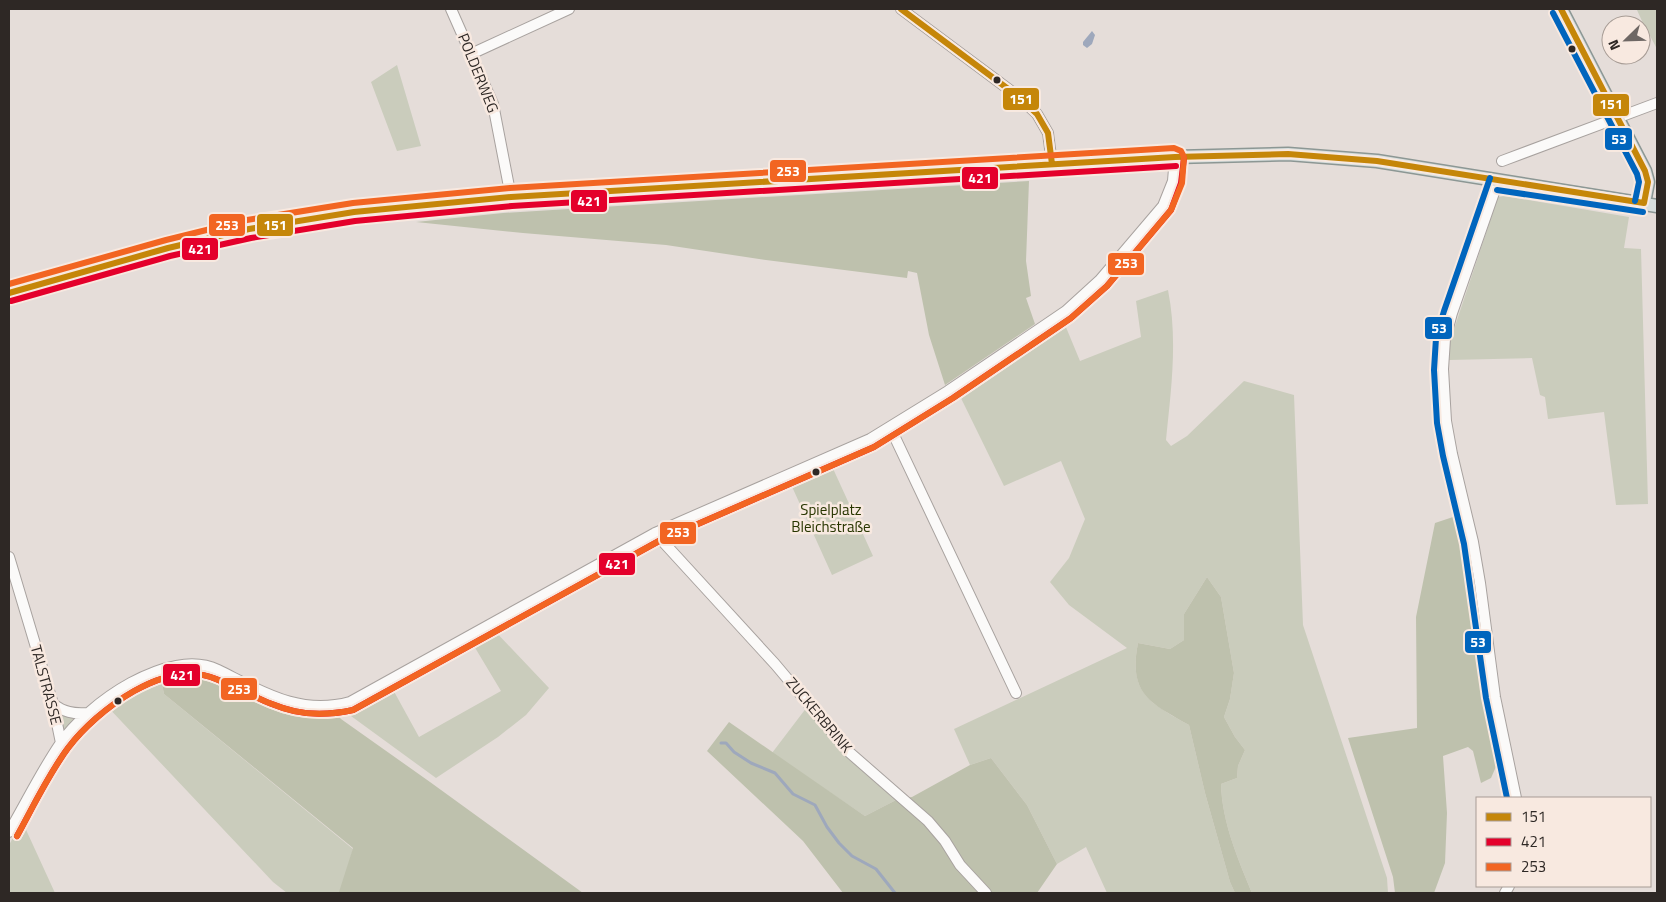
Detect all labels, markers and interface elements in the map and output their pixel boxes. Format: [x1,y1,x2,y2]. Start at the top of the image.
north arrow [1601,15,1651,65]
street label: POLDERWEG [452,30,505,116]
text: N [1602,37,1625,54]
unlabelled marker [1567,44,1577,54]
unlabelled marker [992,75,1002,85]
line badge: 151 [1002,87,1040,111]
text: 151 [1009,88,1033,109]
line badge: 151 [1592,93,1630,117]
text: 151 [1599,93,1623,114]
line badge: 53 [1604,127,1633,151]
text: 53 [1611,128,1627,149]
line badge: 253 [769,159,807,183]
text: 253 [776,160,800,181]
line badge: 421 [961,166,999,190]
text: 421 [968,167,992,188]
line badge: 421 [570,189,608,213]
text: 421 [577,190,601,211]
line badge: 253 [208,213,246,237]
line badge: 151 [256,213,294,237]
text: 253 [215,214,239,235]
text: 151 [263,214,287,235]
line badge: 421 [181,237,219,261]
text: 421 [188,238,212,259]
line badge: 253 [1107,252,1145,276]
text: 253 [1114,252,1138,273]
line badge: 53 [1424,316,1453,340]
text: 53 [1431,317,1447,338]
unlabelled marker [811,467,821,477]
park label: Spielplatz Bleichstraße [791,498,871,538]
line badge: 253 [659,521,697,545]
text: 253 [666,521,690,542]
line badge: 421 [598,552,636,576]
text: 421 [605,553,629,574]
line badge: 53 [1464,630,1492,654]
text: 53 [1470,631,1486,652]
street label: TALSTRASSE [25,642,68,727]
line badge: 421 [162,663,201,687]
text: 421 [170,664,194,685]
street label: ZUCKERBRINK [781,672,858,758]
line badge: 253 [220,677,258,701]
text: 253 [227,678,251,699]
unlabelled marker [113,696,123,706]
legend [1476,797,1651,887]
text: 151 [1521,805,1546,828]
text: 421 [1521,830,1546,853]
text: 253 [1521,855,1546,878]

